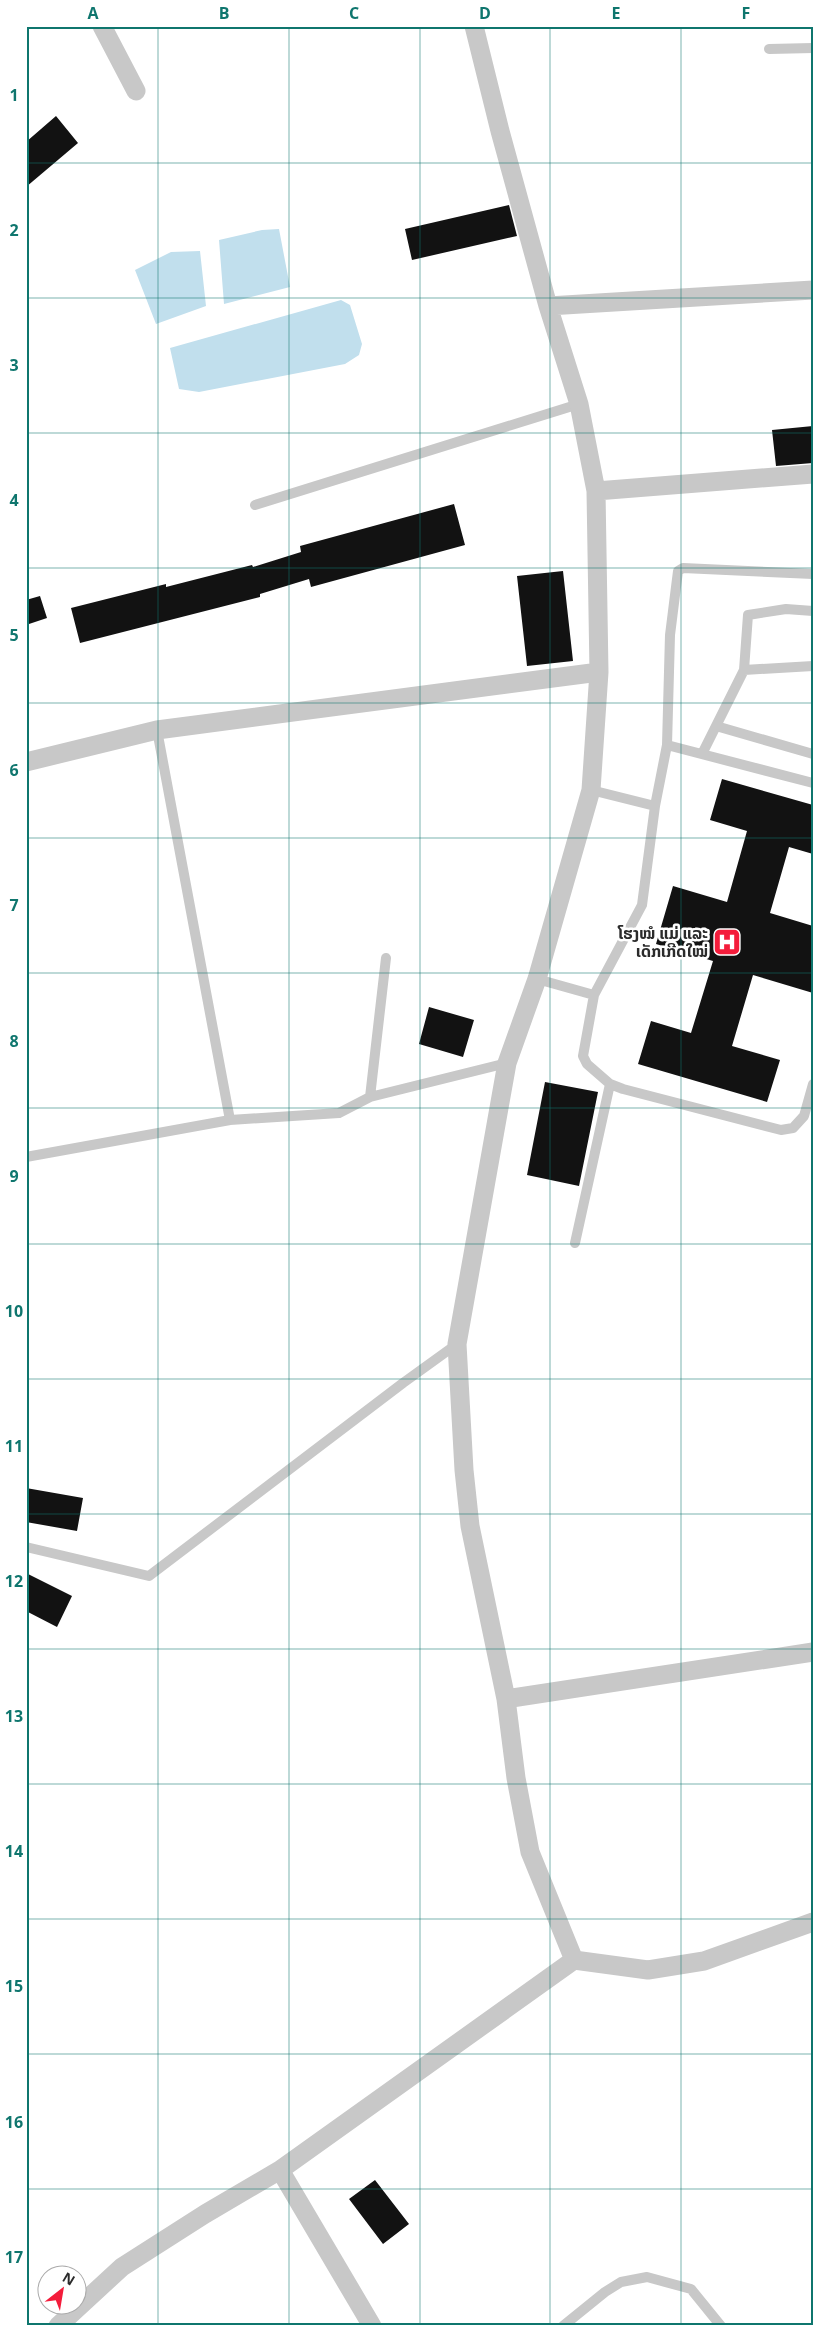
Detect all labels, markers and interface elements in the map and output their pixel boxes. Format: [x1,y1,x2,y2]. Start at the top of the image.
text: A [87,2,99,24]
text: B [219,2,229,24]
text: C [349,2,359,24]
text: D [479,2,491,24]
text: E [612,2,621,24]
text: F [742,2,750,24]
text: 1 [9,84,19,106]
text: 2 [9,219,19,241]
text: 3 [9,354,19,376]
text: 4 [9,489,19,511]
text: 5 [9,624,19,646]
text: 6 [9,759,19,781]
text: 7 [9,894,19,916]
place label: ໂຮງໝໍ ແມ່ ແລະ ເດັກເກີດໃໝ່ [617,922,708,962]
hospital icon: ໂຮງໝໍ ແມ່ ແລະ ເດັກເກີດໃໝ່ [712,927,742,957]
text: 8 [9,1030,19,1052]
text: 9 [9,1165,19,1187]
text: 10 [5,1300,23,1322]
text: 11 [5,1435,23,1457]
text: 12 [5,1570,23,1592]
text: 13 [5,1705,23,1727]
text: 14 [5,1840,23,1862]
text: 15 [5,1975,23,1997]
text: 16 [5,2111,23,2133]
text: 17 [5,2246,23,2268]
north arrow [38,2264,88,2314]
text: N [59,2267,79,2290]

